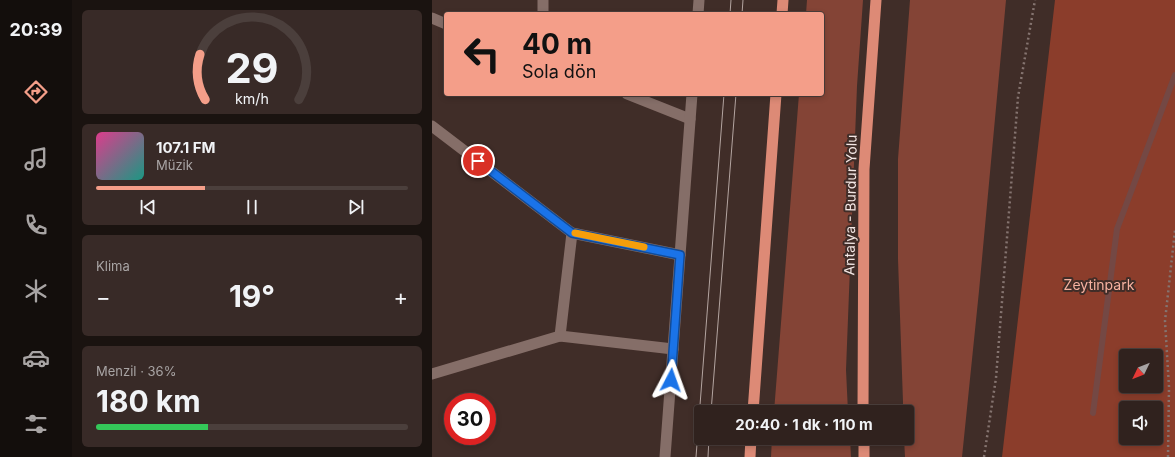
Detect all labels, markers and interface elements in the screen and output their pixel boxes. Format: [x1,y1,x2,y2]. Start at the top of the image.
text: 20:39 [10,19,62,40]
text: 40 m [522,27,592,61]
icon: left [456,28,508,80]
text: 29 [225,43,279,93]
text: Sola dön [522,61,596,82]
icon: directions [22,78,50,106]
text: km/h [235,90,269,107]
street label: Antalya - Burdur Yolu [840,134,860,276]
text: 107.1 FM [156,138,216,157]
pin [461,144,495,178]
icon: music [22,145,50,173]
icon: arrive [467,150,489,172]
text: Müzik [156,157,193,173]
icon: previous [137,196,159,218]
icon: pause [241,196,263,218]
icon: next [345,196,367,218]
icon: phone [22,211,50,239]
text: Klima [96,258,130,274]
park label: Zeytinpark [1064,276,1135,293]
icon: climate [22,277,50,305]
text: 19° [229,278,275,314]
text: − [96,284,111,310]
text: + [393,284,408,310]
icon: car [22,344,50,372]
north arrow [1119,349,1163,393]
map controls [1119,349,1163,445]
position arrow [650,359,692,401]
text: Menzil · 36% [96,363,176,379]
text: 180 km [96,383,201,419]
speed limit sign: 30 [444,393,496,445]
button: sound [1119,401,1163,445]
icon: filters [22,410,50,438]
text: 20:40 · 1 dk · 110 m [735,415,873,434]

